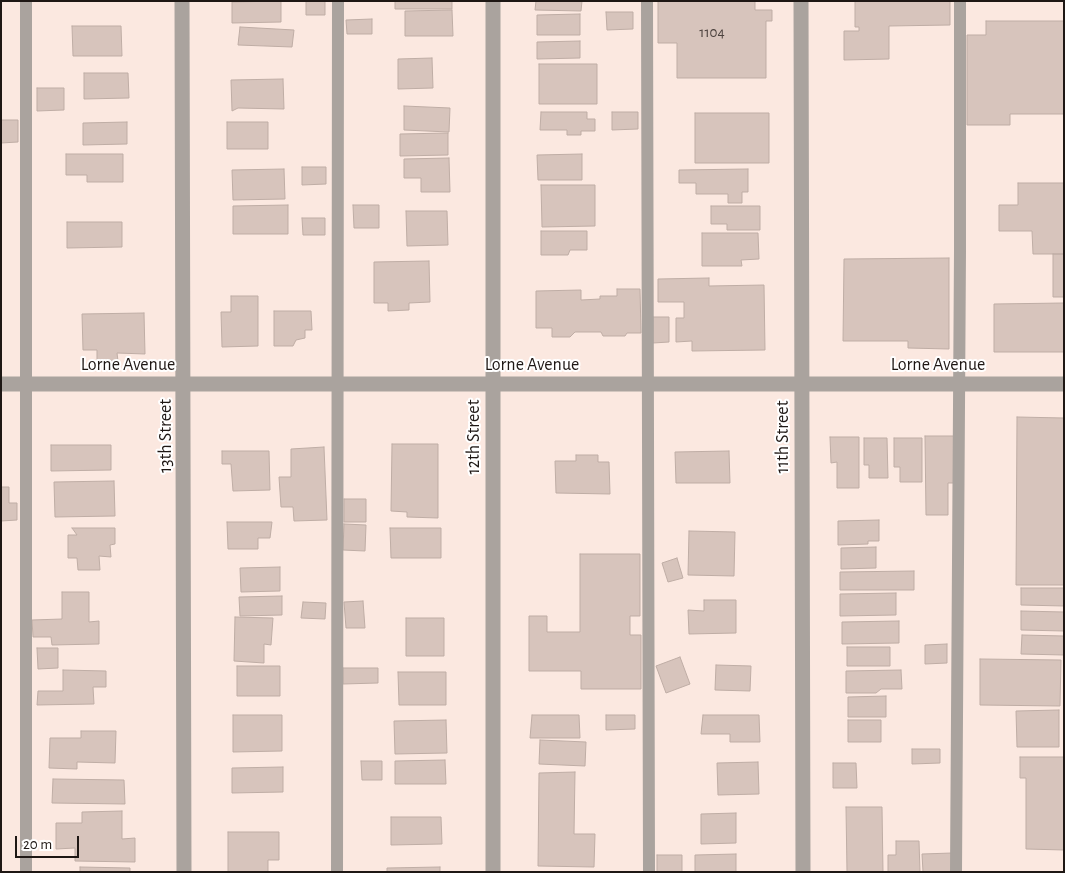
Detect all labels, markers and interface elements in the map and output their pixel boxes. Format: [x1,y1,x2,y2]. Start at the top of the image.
house number: 1104 [699,23,725,41]
street label: Lorne Avenue [81,354,175,376]
street label: Lorne Avenue [485,354,579,376]
street label: Lorne Avenue [891,354,985,376]
street label: 13th Street [155,399,177,473]
street label: 12th Street [463,400,485,474]
street label: 11th Street [772,401,794,473]
scale bar [18,826,81,858]
text: 20 m [23,837,52,852]

